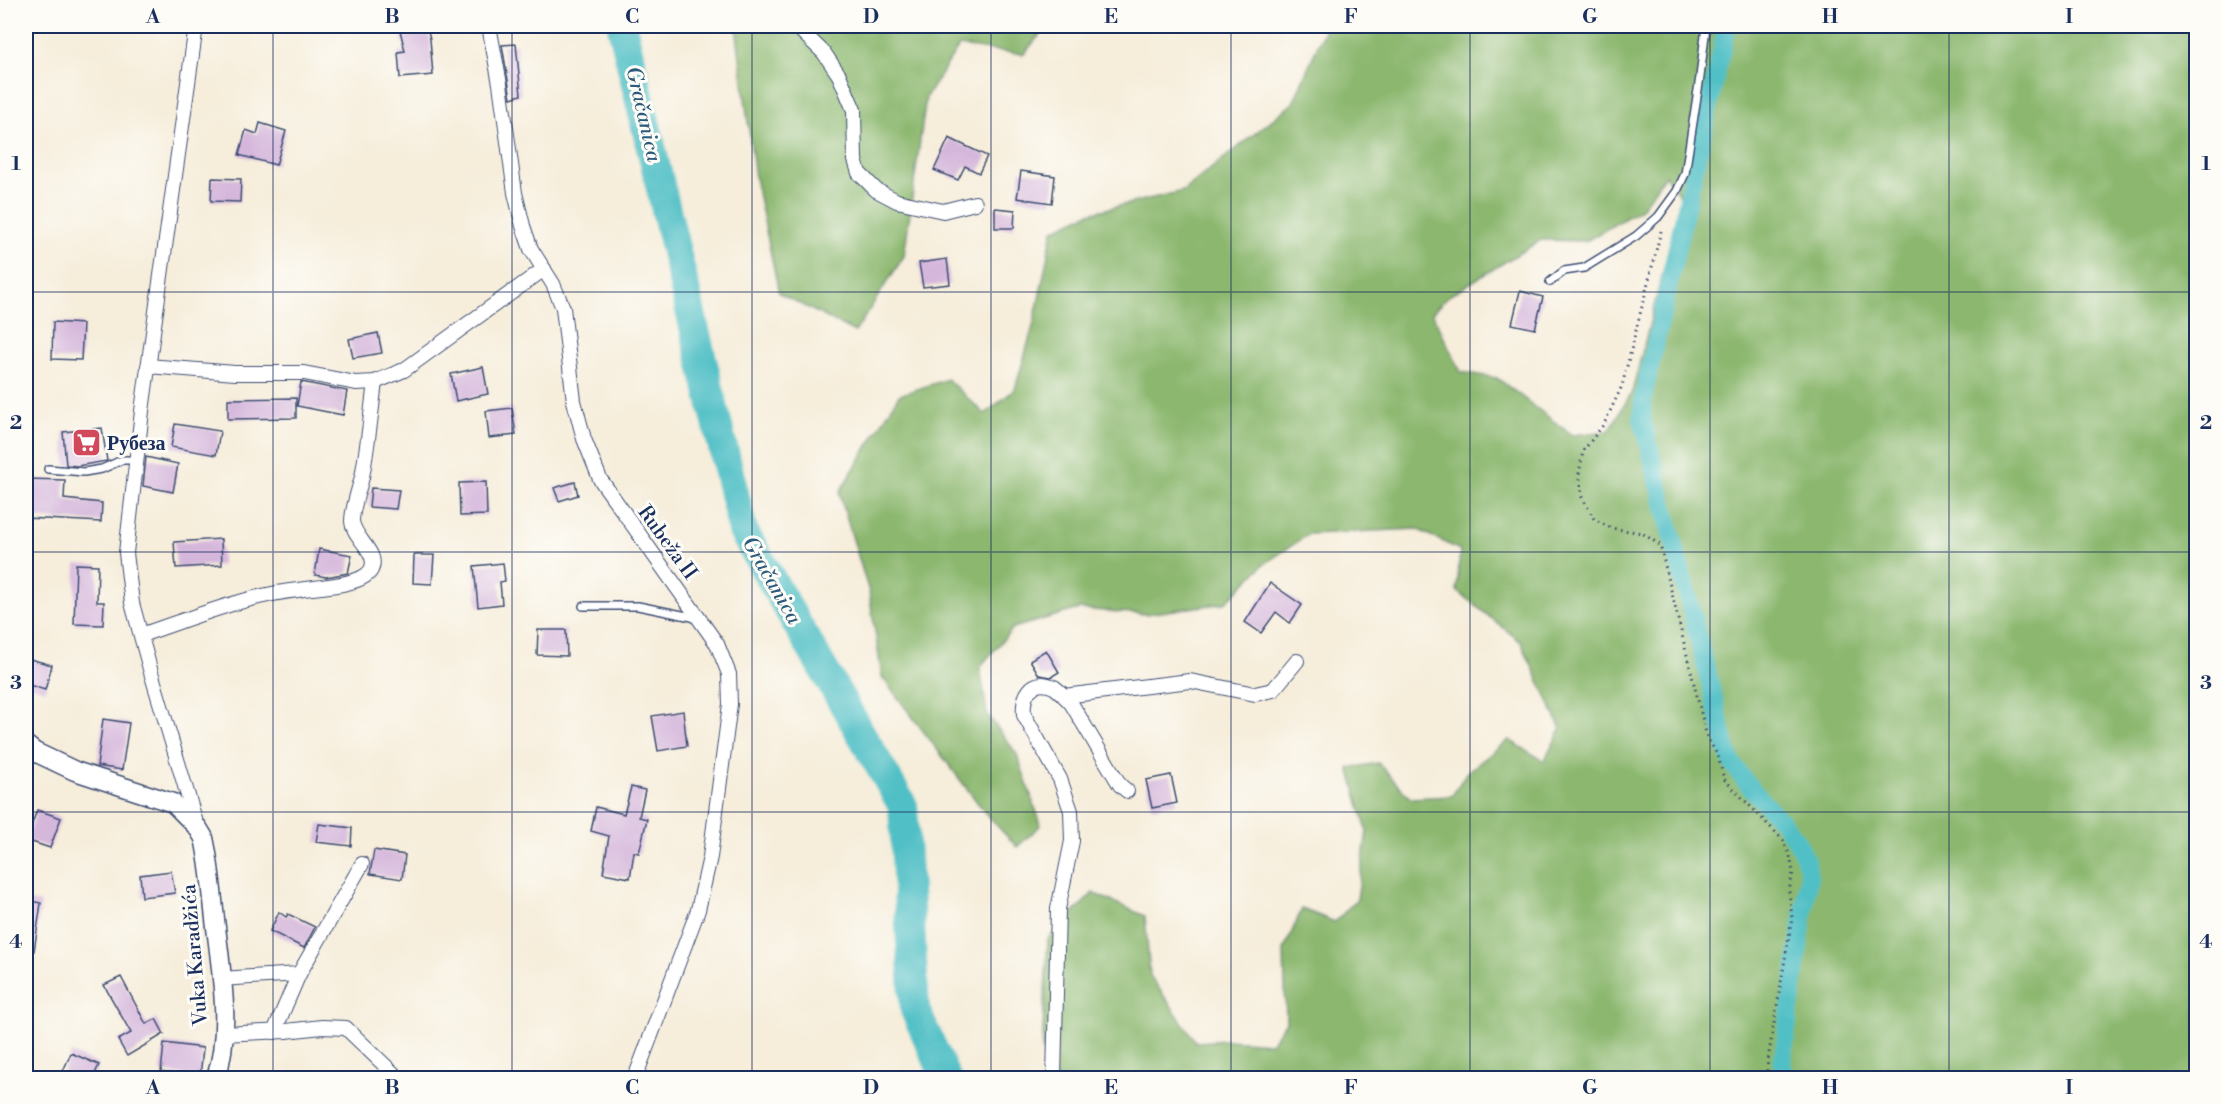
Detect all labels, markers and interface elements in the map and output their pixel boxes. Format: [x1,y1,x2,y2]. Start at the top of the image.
text: A [145,5,161,30]
text: B [384,5,400,30]
text: C [625,5,639,30]
text: D [863,5,879,30]
text: E [1104,5,1118,30]
text: F [1344,5,1358,30]
text: G [1582,5,1598,30]
text: H [1822,5,1839,30]
text: I [2065,5,2073,30]
water label: Gračanica [619,64,667,165]
text: 1 [11,152,21,177]
text: 1 [2201,152,2211,177]
text: 2 [10,411,22,436]
text: 2 [2200,411,2212,436]
supermarket icon: Рубеза [70,427,102,459]
place label: Рубеза [107,432,166,457]
street label: Rubeža II [631,501,702,585]
water label: Gračanica [736,532,807,629]
text: 3 [10,671,22,696]
text: 3 [2200,671,2212,696]
street label: Vuka Karadžića [177,882,214,1028]
text: 4 [9,930,23,955]
text: 4 [2199,930,2213,955]
text: A [145,1076,161,1101]
text: B [384,1076,400,1101]
text: C [625,1076,639,1101]
text: D [863,1076,879,1101]
text: E [1104,1076,1118,1101]
text: F [1344,1076,1358,1101]
text: G [1582,1076,1598,1101]
text: H [1822,1076,1839,1101]
text: I [2065,1076,2073,1101]

